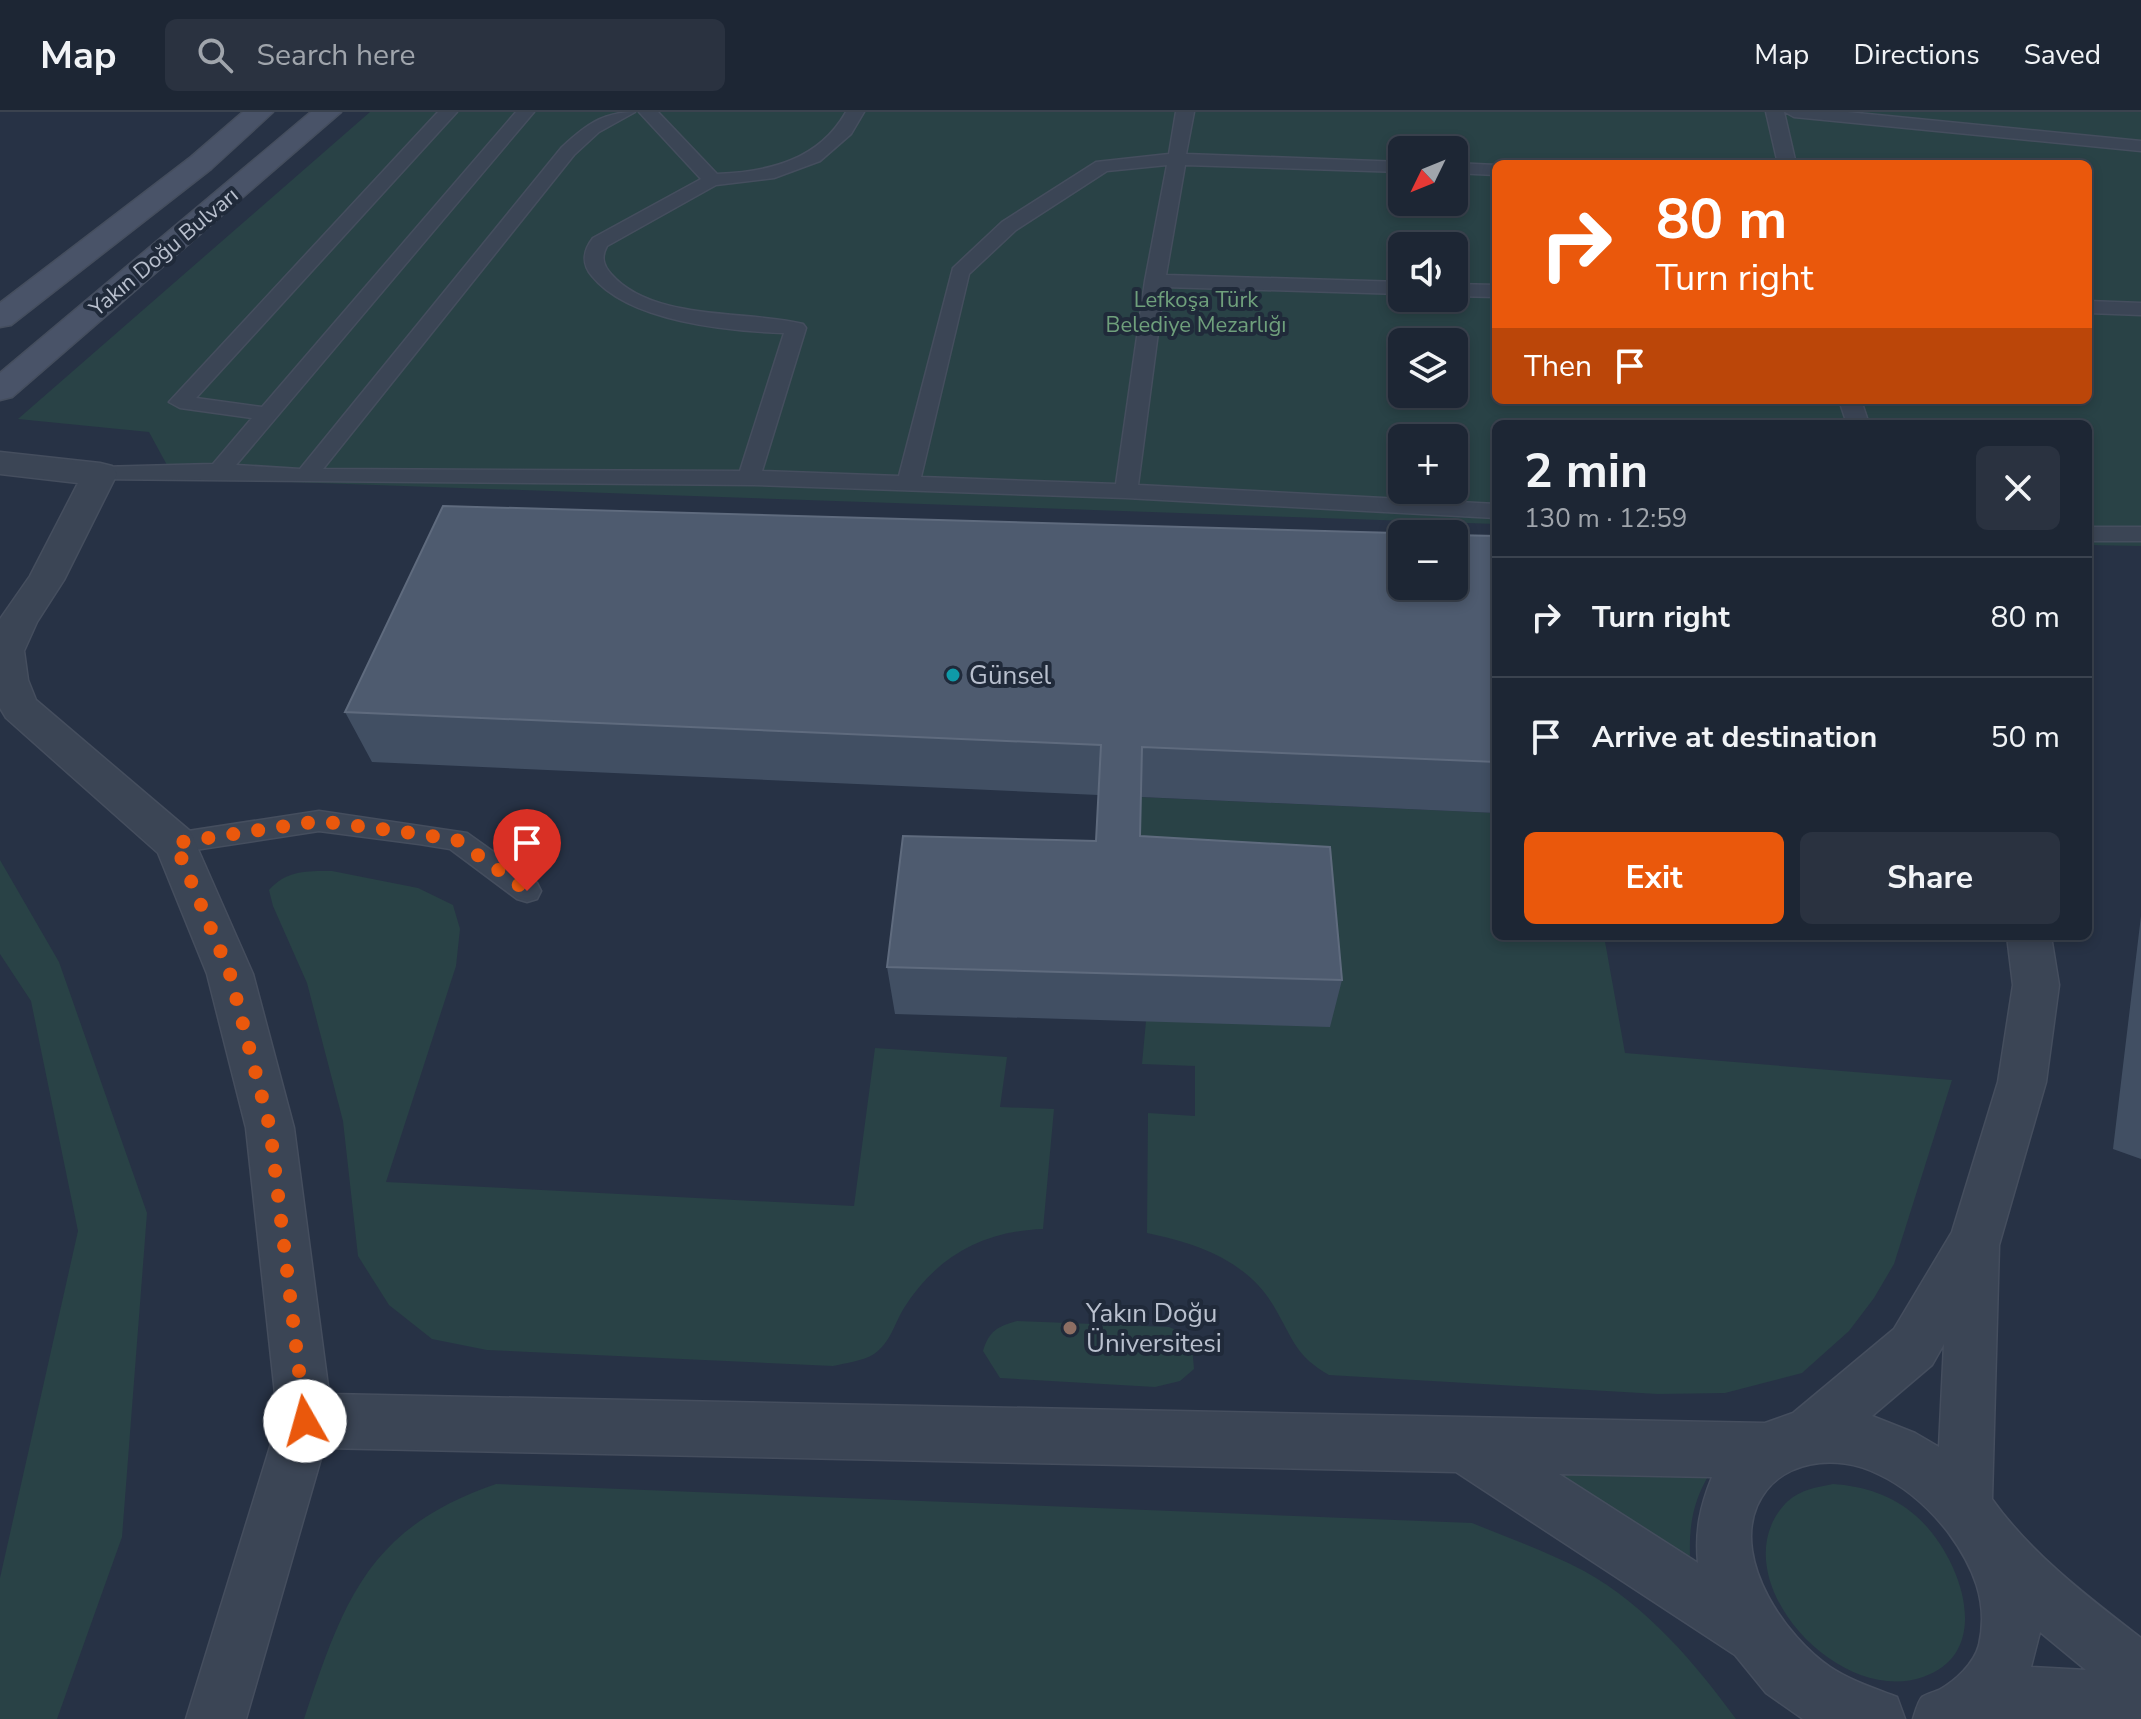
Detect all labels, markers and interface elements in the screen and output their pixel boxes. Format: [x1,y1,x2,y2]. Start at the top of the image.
search box [165,19,725,91]
text: Map [40,30,117,81]
icon: search [193,33,237,77]
text: Search here [257,35,416,76]
text: Map [1754,36,1809,74]
text: Directions [1853,36,1980,74]
text: Saved [2024,36,2101,74]
north arrow [1388,136,1468,216]
map controls [1388,136,1468,600]
street label: Yakın Doğu Bulvarı [82,181,245,324]
text: 80 m [1656,181,1787,258]
icon: right [1524,192,1628,296]
button: sound [1388,232,1468,312]
text: Turn right [1656,254,1813,303]
park label: Lefkoşa Türk Belediye Mezarlığı [1106,285,1286,340]
button: layers [1388,328,1468,408]
icon: arrive [1608,344,1652,388]
text: Then [1524,346,1592,387]
button: + [1388,424,1468,504]
text: 2 min [1524,438,1648,504]
button: close [1976,446,2060,530]
text: 130 m · 12:59 [1524,501,1687,536]
button: − [1388,520,1468,600]
icon: right [1524,595,1568,639]
text: Turn right [1592,597,1730,638]
text: 80 m [1991,597,2060,638]
place label: Günsel [969,658,1052,693]
marker: Günsel [944,666,962,684]
icon: arrive [1524,715,1568,759]
text: Arrive at destination [1592,717,1877,758]
text: 50 m [1991,717,2060,758]
pin [493,809,561,891]
icon: arrive [505,821,549,865]
button: Exit [1524,832,1784,924]
button: Share [1800,832,2060,924]
place label: Yakın Doğu Üniversitesi [1085,1296,1222,1361]
marker: Yakın Doğu Üniversitesi [1061,1319,1079,1337]
position arrow [263,1379,347,1463]

